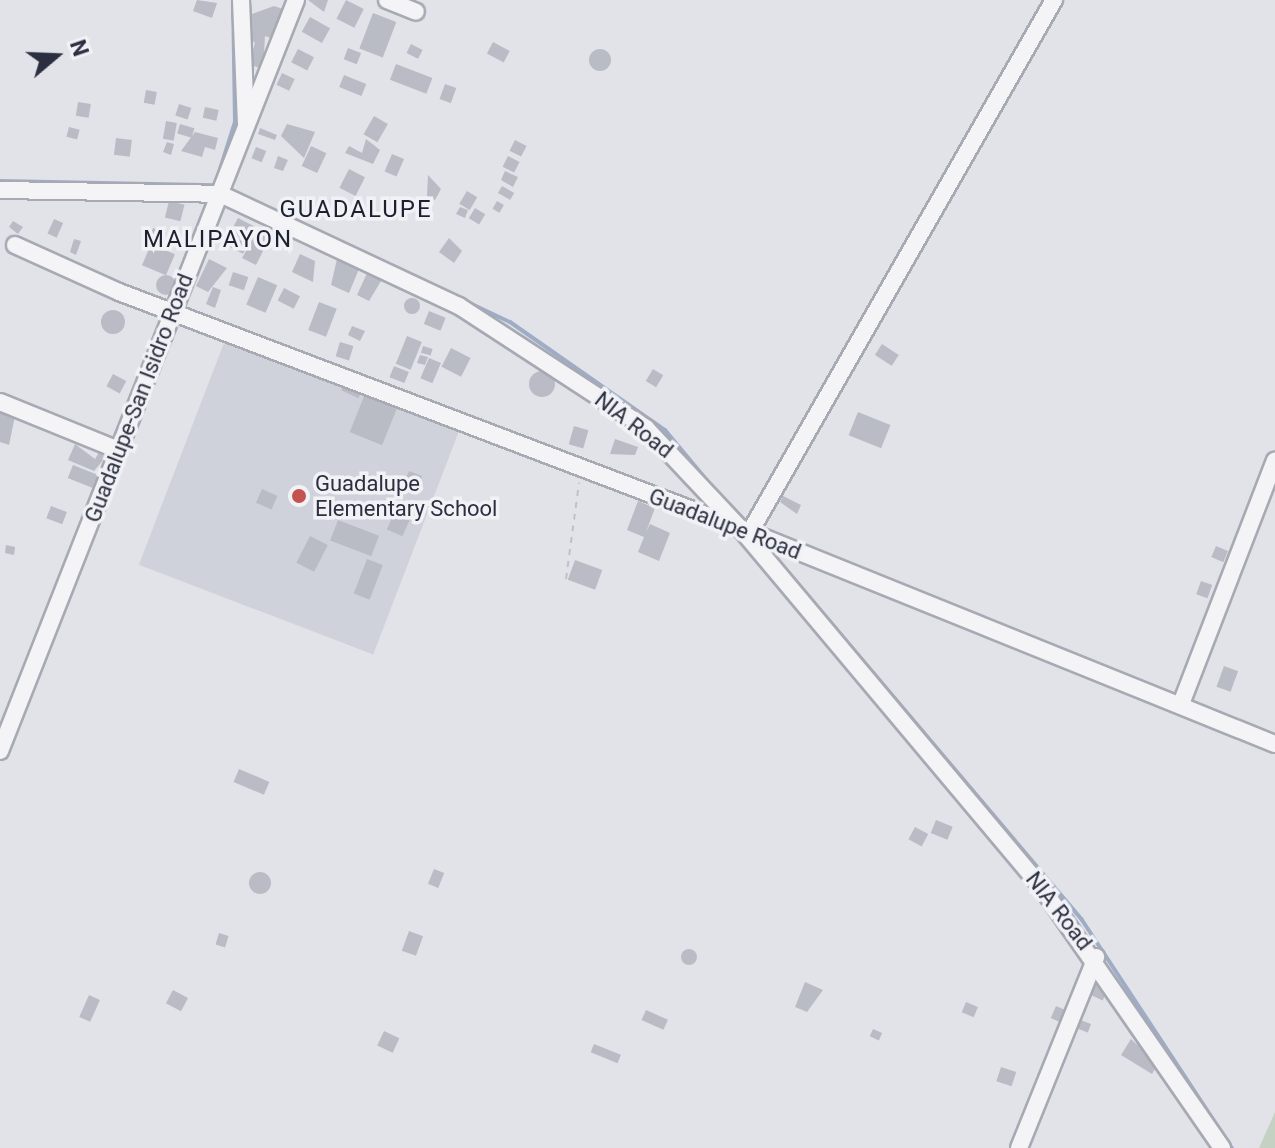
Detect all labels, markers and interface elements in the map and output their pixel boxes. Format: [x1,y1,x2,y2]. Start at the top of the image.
north arrow [16,16,96,96]
text: N [65,37,94,59]
district label: GUADALUPE [279,196,433,224]
district label: MALIPAYON [143,226,293,254]
street label: Guadalupe-San Isidro Road [79,270,199,526]
street label: NIA Road [590,386,678,464]
place label: Guadalupe Elementary School [315,470,497,522]
street label: Guadalupe Road [645,483,805,565]
marker: Guadalupe Elementary School [290,487,308,505]
street label: NIA Road [1020,867,1098,955]

